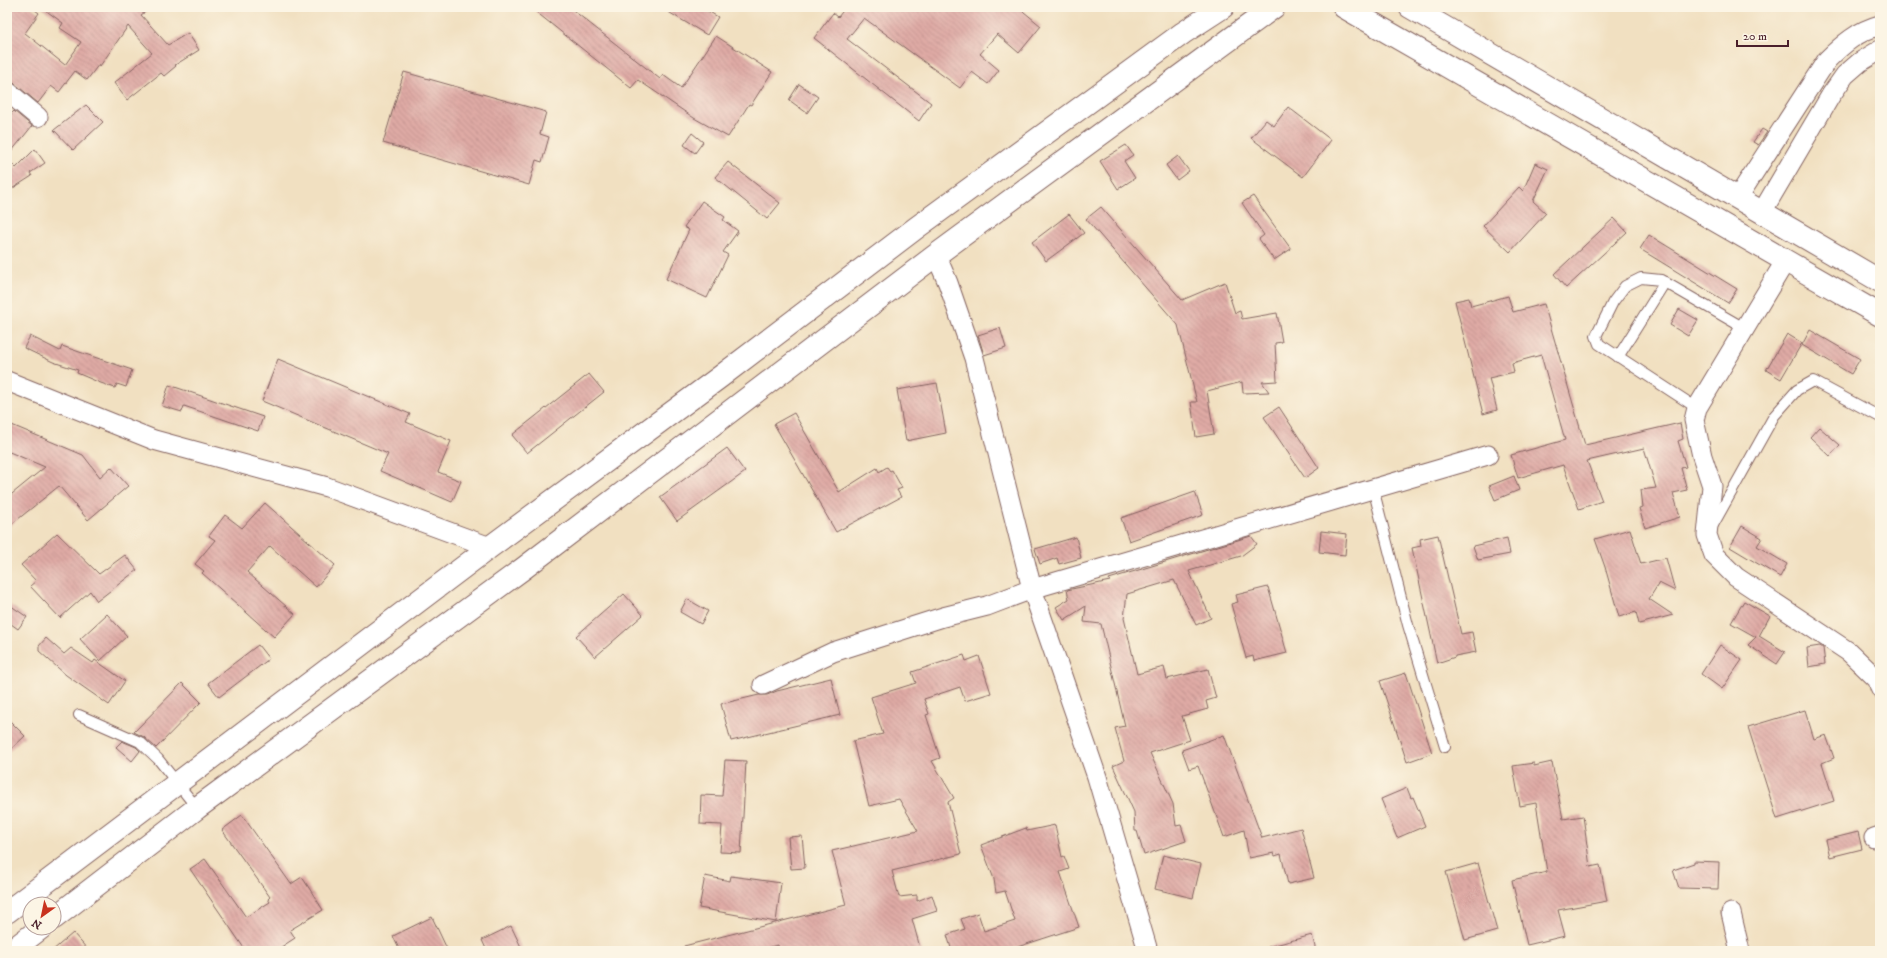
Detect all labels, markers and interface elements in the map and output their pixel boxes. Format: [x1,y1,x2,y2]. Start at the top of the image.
scale bar [1737,22,1788,48]
text: 20 m [1743,29,1767,44]
north arrow [22,896,62,936]
text: N [29,915,45,932]

